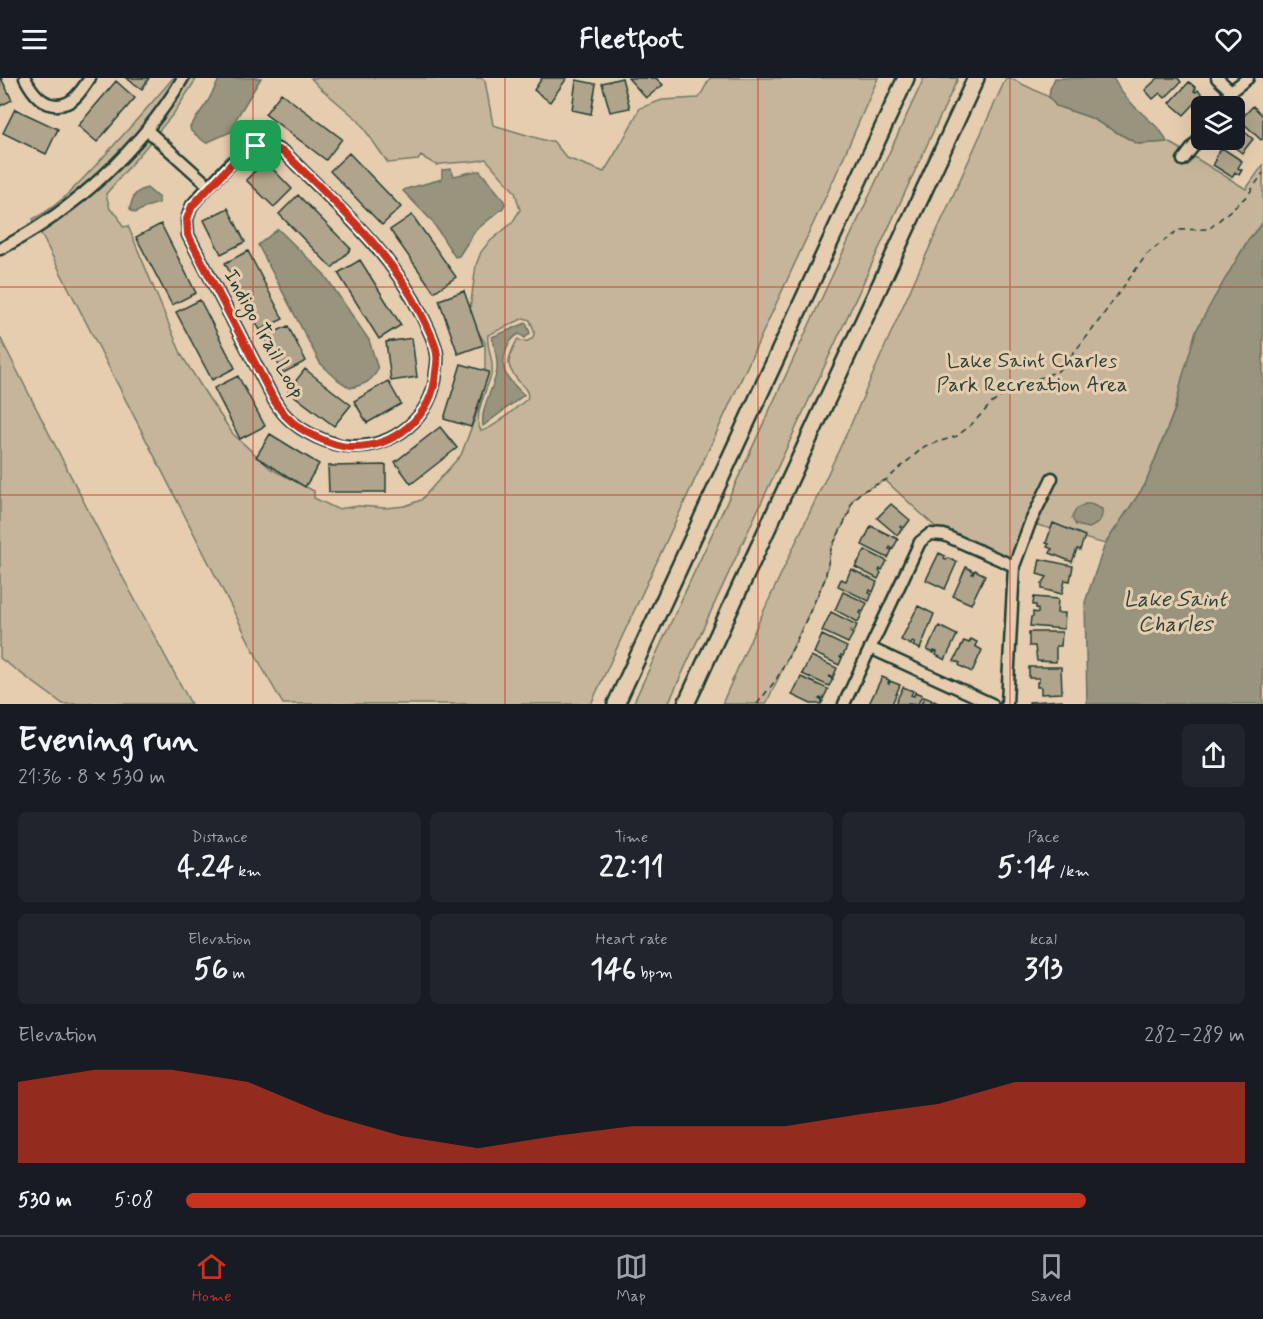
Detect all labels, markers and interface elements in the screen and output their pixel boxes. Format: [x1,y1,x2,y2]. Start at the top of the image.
text: Fleetfoot [579,22,684,57]
icon: menu [18,23,51,56]
icon: heart [1212,23,1245,56]
map controls [1191,96,1245,150]
button: layers [1191,96,1245,150]
pin [230,120,281,171]
icon: arrive [239,129,272,162]
street label: Indigo Trail Loop [216,264,311,404]
park label: Lake Saint Charles Park Recreation Area [936,347,1128,399]
water label: Lake Saint Charles [1124,586,1228,639]
text: Evening run [18,719,198,763]
button: share [1182,724,1245,787]
text: 21:36 · 8 × 530 m [18,764,165,791]
text: Distance [191,827,248,848]
text: Time [615,827,648,848]
text: Pace [1028,827,1059,848]
text: 4.24 [177,848,234,887]
text: 22:11 [599,848,664,887]
text: 5:14 [997,848,1055,887]
text: km [234,861,262,882]
text: /km [1055,861,1090,882]
text: Elevation [188,929,251,950]
text: Heart rate [596,929,667,950]
text: kcal [1030,929,1057,950]
text: 56 [194,950,228,989]
text: 146 [590,950,636,989]
text: 313 [1024,950,1063,989]
text: m [228,963,245,984]
text: bpm [636,963,673,984]
text: Elevation [18,1022,97,1049]
text: 282–289 m [1144,1022,1245,1049]
text: 530 m [18,1187,72,1214]
text: 5:08 [114,1187,153,1214]
tab: Home [192,1250,231,1307]
tab: Map [615,1250,648,1307]
tab: Saved [1031,1250,1071,1307]

